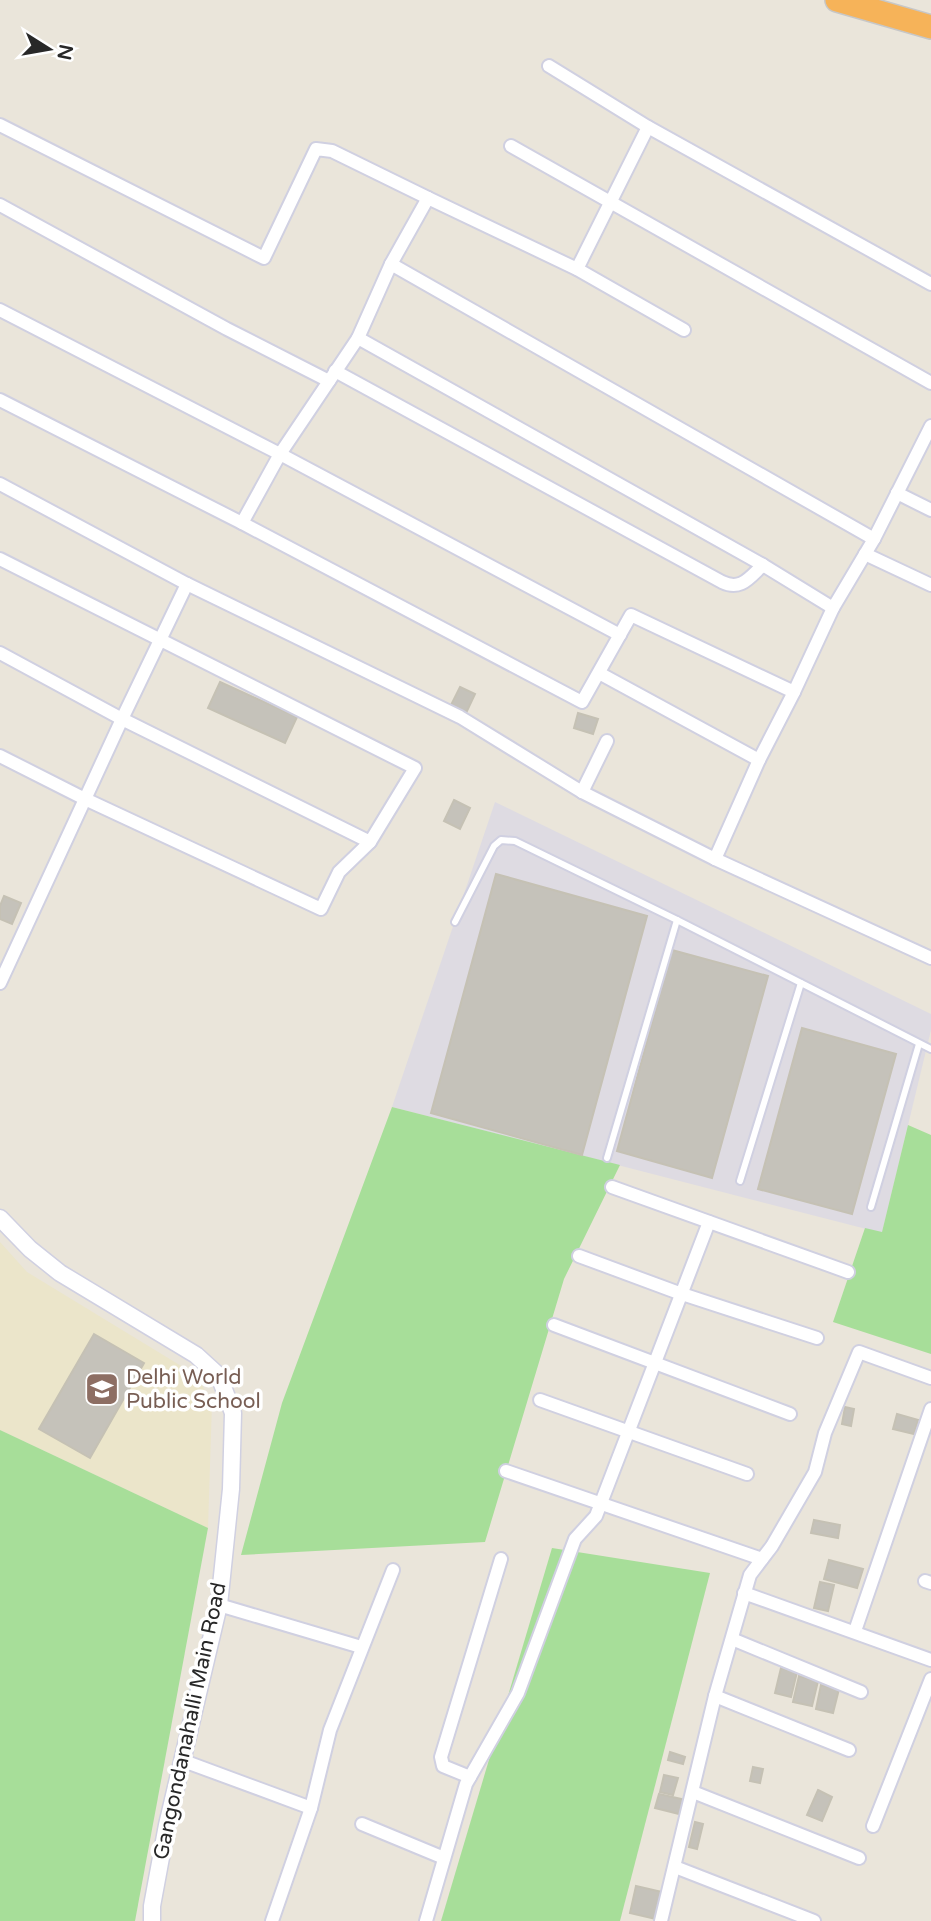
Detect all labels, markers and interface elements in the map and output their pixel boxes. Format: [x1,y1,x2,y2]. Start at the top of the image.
north arrow [14,14,84,84]
text: N [52,42,77,62]
place label: Delhi World Public School [126,1365,261,1414]
school or university icon: Delhi World Public School [83,1370,121,1408]
street label: Gangondanahalli Main Road [148,1580,232,1862]

